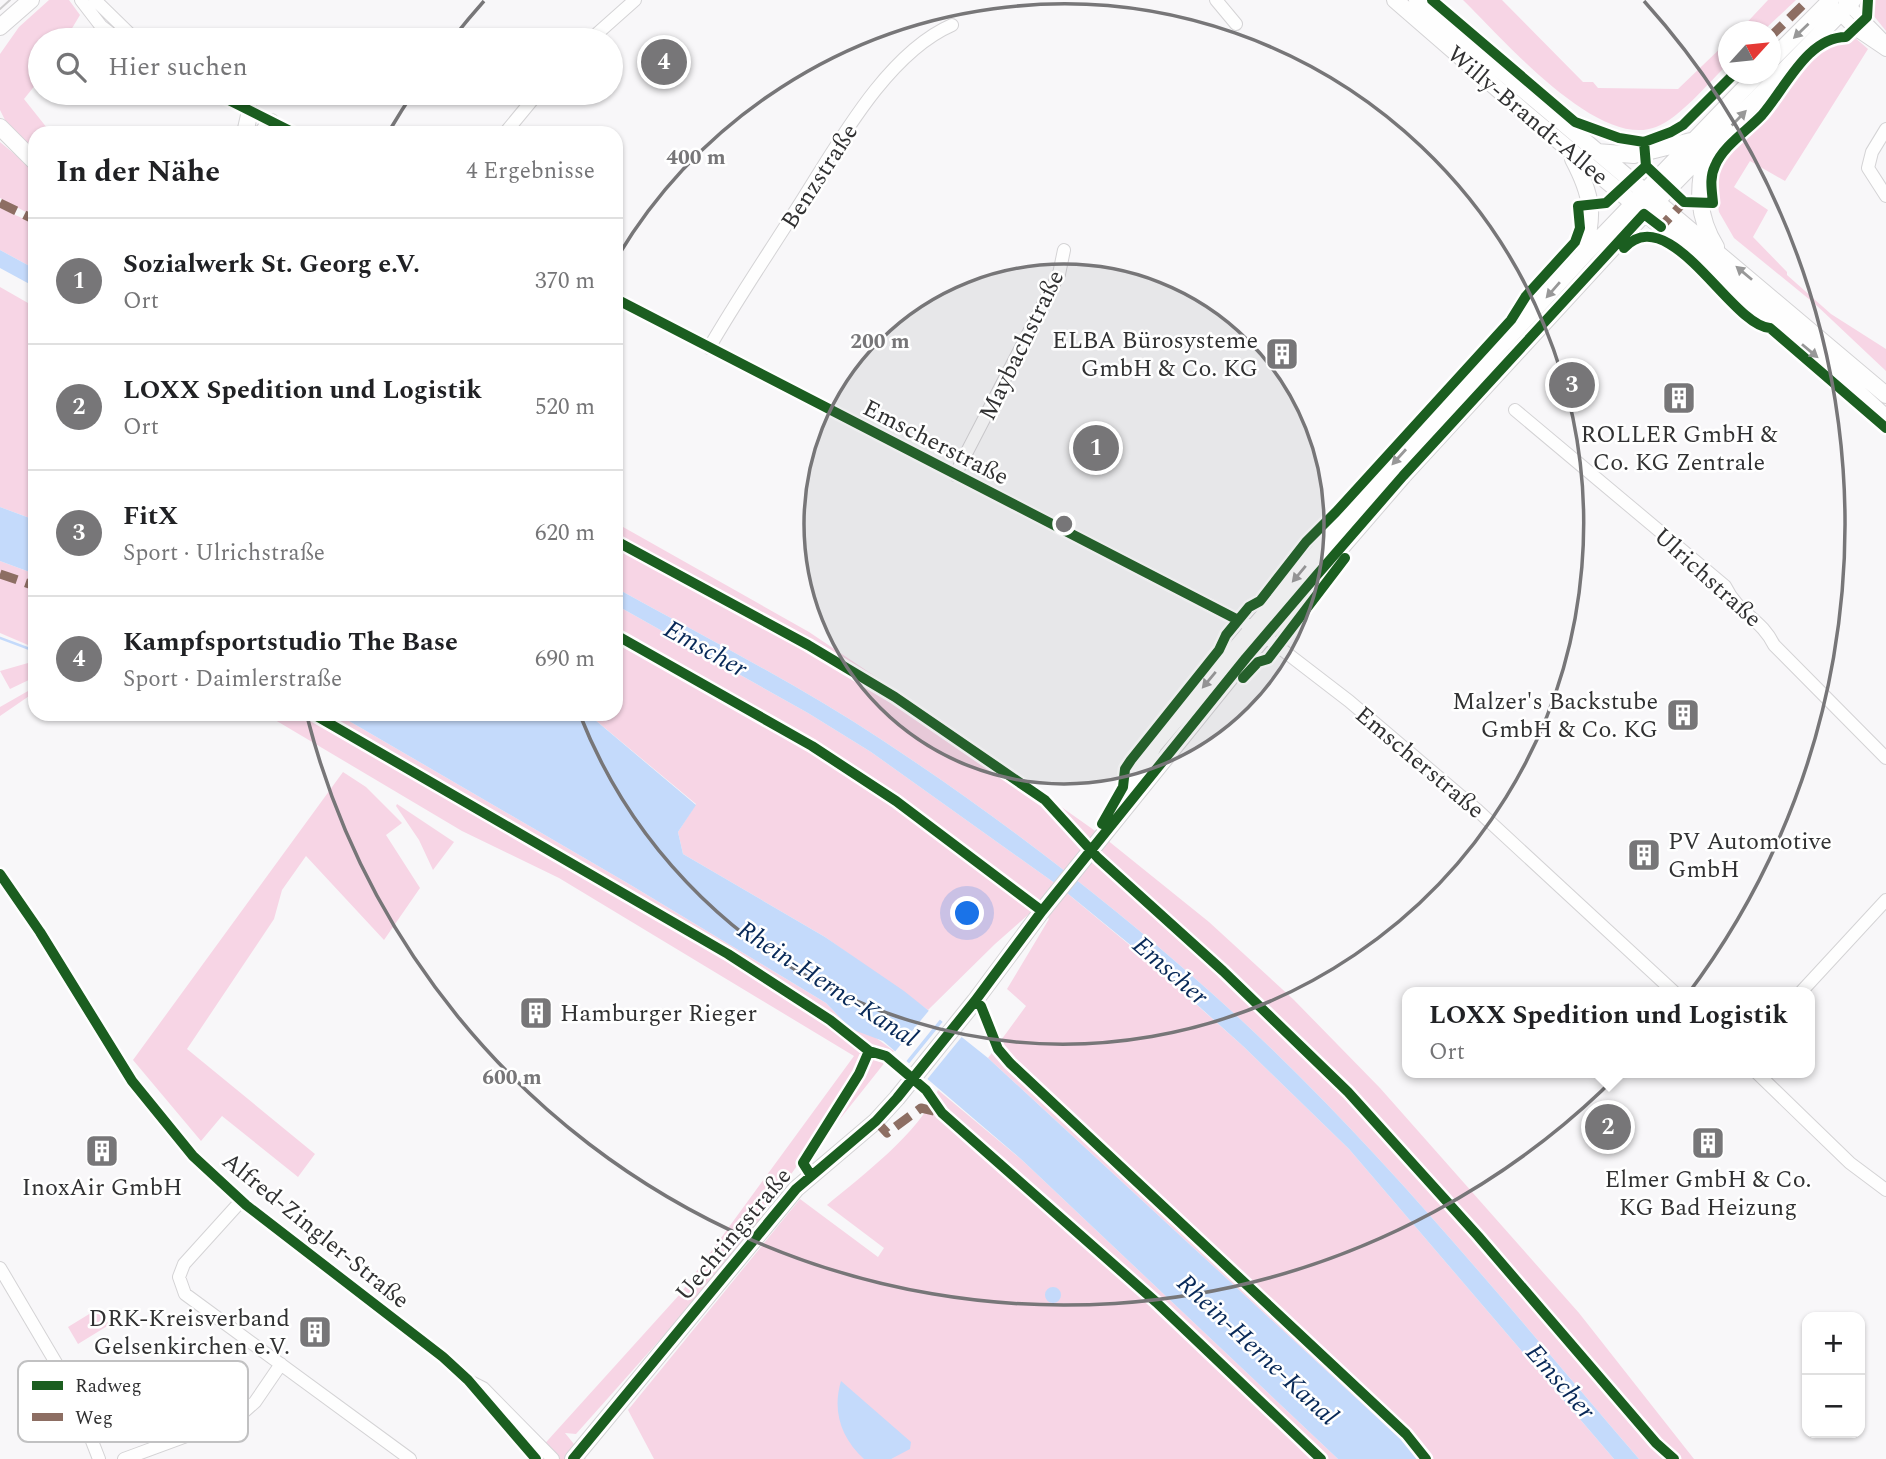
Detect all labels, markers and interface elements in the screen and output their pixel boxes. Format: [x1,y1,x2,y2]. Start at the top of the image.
north arrow [1718,21,1781,84]
one-way arrow [1793,22,1810,39]
search box [28,28,623,105]
pin: 4 [641,36,687,88]
street label: Willy-Brandt-Allee [1439,37,1616,194]
text: Hier suchen [108,47,248,87]
icon: search [52,48,90,86]
one-way arrow [1730,110,1746,127]
street label: Benzstraße [772,117,867,236]
text: 400 m [666,142,726,174]
text: In der Nähe [56,149,220,195]
text: 4 Ergebnisse [466,154,595,189]
text: Sozialwerk St. Georg e.V. [123,244,420,284]
text: 1 [73,264,85,299]
text: 370 m [535,264,595,299]
street label: Maybachstraße [970,264,1074,427]
one-way arrow [1736,266,1753,281]
one-way arrow [1545,281,1561,299]
text: Ort [123,284,159,319]
place label: ELBA Bürosysteme GmbH & Co. KG [1052,323,1258,387]
text: 200 m [850,326,910,358]
building icon: ELBA Bürosysteme GmbH & Co. KG [1263,335,1301,373]
one-way arrow [1802,343,1819,358]
pin: 3 [1549,359,1595,411]
text: LOXX Spedition und Logistik [123,370,482,410]
building icon: ROLLER GmbH & Co. KG Zentrale [1660,379,1698,417]
text: 2 [73,390,85,425]
text: 520 m [535,390,595,425]
street label: Emscherstraße [856,391,1015,495]
text: Ort [123,410,159,445]
place label: ROLLER GmbH & Co. KG Zentrale [1581,417,1778,481]
pin: 1 [1073,422,1119,474]
one-way arrow [1391,448,1407,466]
text: FitX [123,496,178,536]
centre of rings [1052,512,1076,536]
text: 3 [73,516,85,551]
text: 620 m [535,516,595,551]
street label: Ulrichstraße [1645,519,1770,636]
text: Sport · Ulrichstraße [123,536,325,571]
one-way arrow [1292,565,1307,582]
water label: Emscher [656,610,756,689]
text: Kampfsportstudio The Base [123,622,458,662]
text: 4 [73,642,85,677]
text: 690 m [535,642,595,677]
text: Sport · Daimlerstraße [123,662,342,697]
one-way arrow [1202,671,1217,688]
place label: Malzer's Backstube GmbH & Co. KG [1452,684,1658,748]
building icon: Malzer's Backstube GmbH & Co. KG [1664,696,1702,734]
street label: Emscherstraße [1347,698,1492,828]
place label: PV Automotive GmbH [1668,824,1832,888]
building icon: PV Automotive GmbH [1625,836,1663,874]
your location [950,896,984,930]
water label: Rhein-Herne-Kanal [729,910,926,1058]
water label: Emscher [1123,926,1218,1016]
popup [1402,987,1815,1078]
building icon: Hamburger Rieger [517,994,555,1032]
text: LOXX Spedition und Logistik [1429,995,1788,1035]
place label: Hamburger Rieger [560,996,757,1032]
text: Ort [1429,1035,1465,1070]
text: 600 m [482,1062,542,1094]
pin: 2 [1585,1101,1631,1153]
building icon: Elmer GmbH & Co. KG Bad Heizung [1689,1124,1727,1162]
building icon: InoxAir GmbH [83,1132,121,1170]
street label: Alfred-Zingler-Straße [214,1144,417,1318]
street label: Uechtingstraße [667,1160,801,1309]
place label: Elmer GmbH & Co. KG Bad Heizung [1604,1162,1812,1226]
place label: InoxAir GmbH [22,1170,182,1206]
water label: Rhein-Herne-Kanal [1167,1264,1347,1436]
place label: DRK-Kreisverband Gelsenkirchen e.V. [89,1301,290,1365]
map controls [1802,1312,1865,1438]
button: + [1802,1312,1865,1375]
building icon: DRK-Kreisverband Gelsenkirchen e.V. [296,1313,334,1351]
water label: Emscher [1516,1334,1606,1430]
legend [18,1361,248,1442]
text: Radweg [75,1372,142,1401]
button: − [1802,1375,1865,1438]
text: Weg [75,1404,113,1433]

